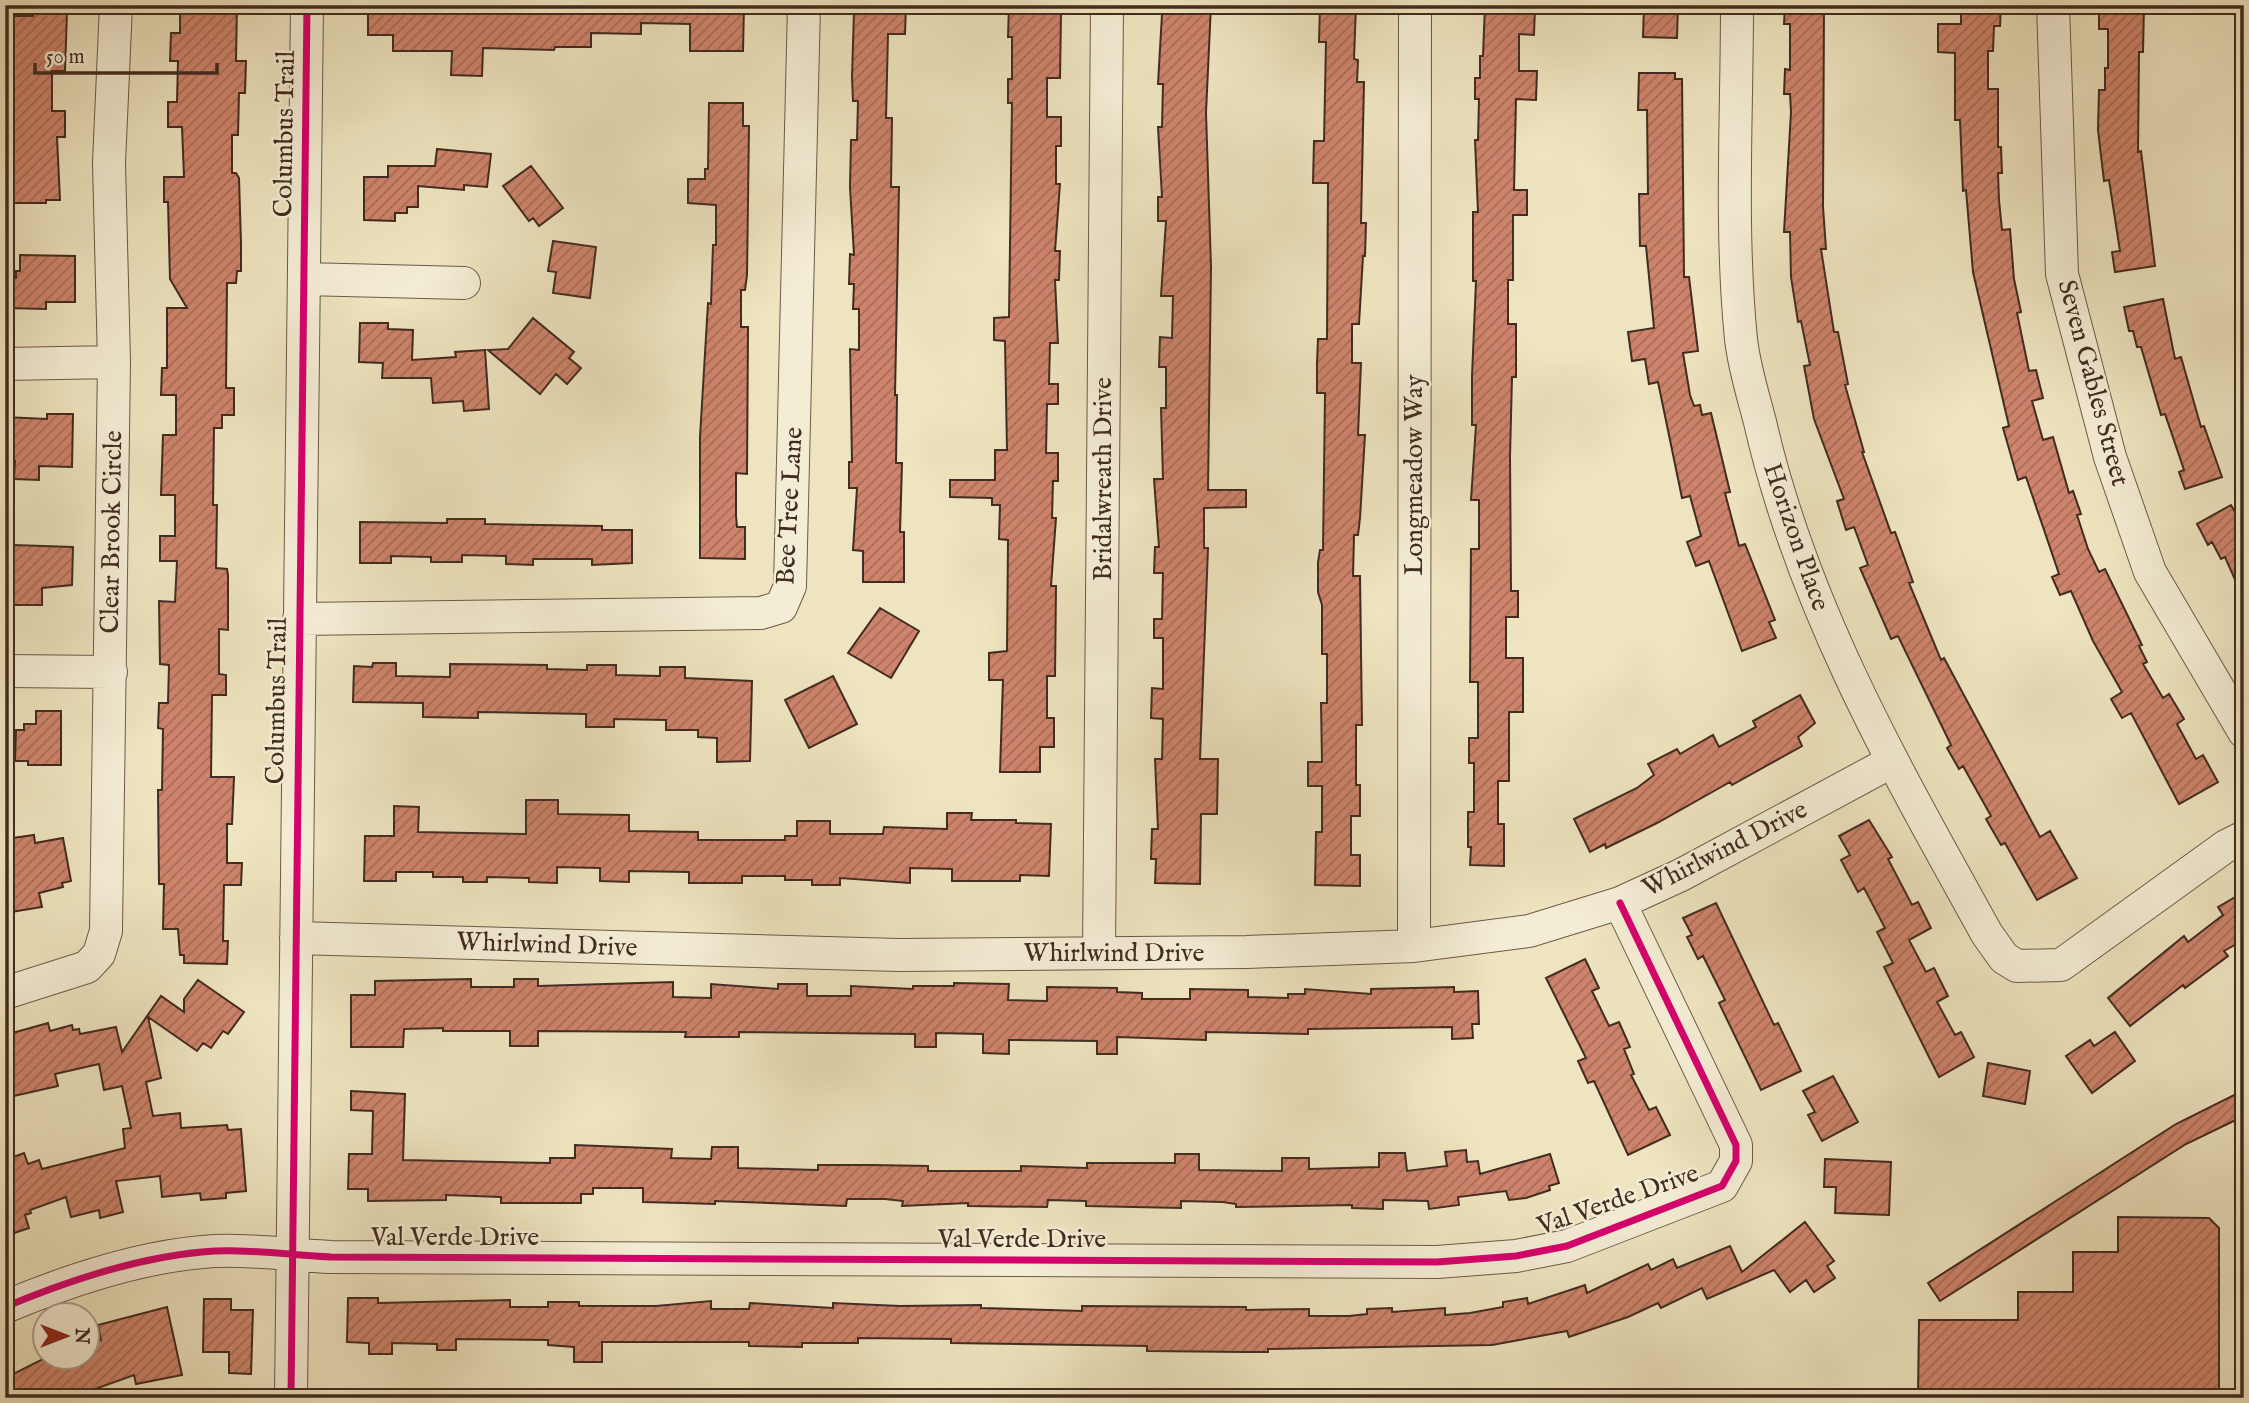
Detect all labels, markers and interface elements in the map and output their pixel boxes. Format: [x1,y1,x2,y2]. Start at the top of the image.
scale bar [35,32,217,76]
text: 50 m [46,44,85,71]
street label: Columbus Trail [267,49,303,218]
street label: Seven Gables Street [2050,276,2136,490]
street label: Longmeadow Way [1398,374,1431,576]
street label: Bridalwreath Drive [1087,377,1120,581]
street label: Bee Tree Lane [769,426,811,586]
street label: Clear Brook Circle [94,430,130,634]
street label: Horizon Place [1755,459,1837,615]
street label: Columbus Trail [259,616,295,785]
street label: Whirlwind Drive [1637,793,1813,905]
street label: Whirlwind Drive [456,925,638,965]
street label: Whirlwind Drive [1024,937,1204,970]
street label: Val Verde Drive [1532,1157,1703,1243]
street label: Val Verde Drive [370,1221,539,1254]
street label: Val Verde Drive [937,1223,1106,1256]
north arrow [32,1302,102,1372]
text: N [69,1327,93,1345]

